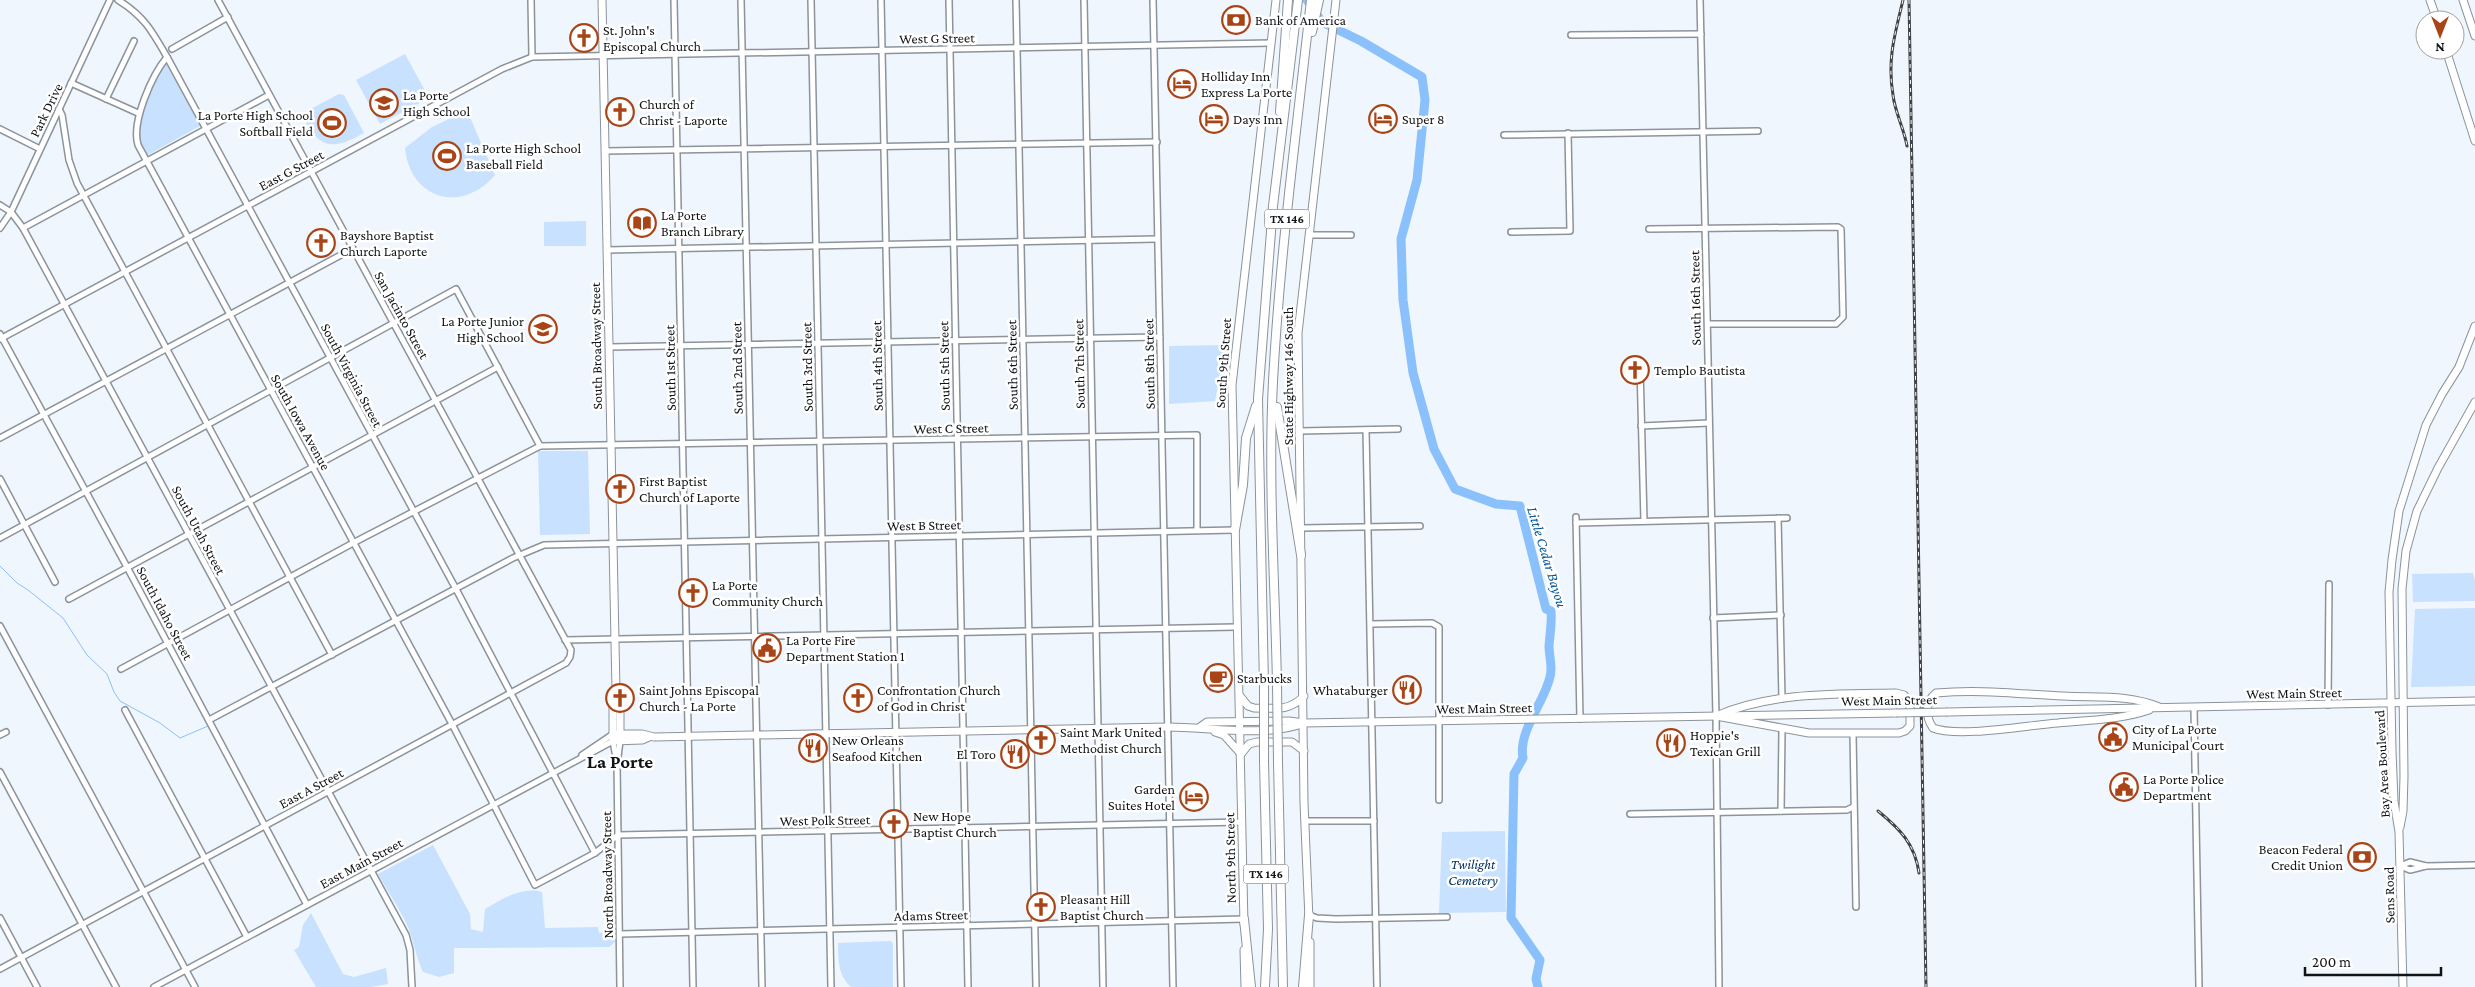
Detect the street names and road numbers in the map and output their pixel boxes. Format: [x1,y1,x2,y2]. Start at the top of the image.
street label: West G Street [899,29,975,47]
street label: Park Drive [26,80,66,140]
street label: East G Street [256,146,326,194]
road number: TX 146 [1264,210,1310,228]
street label: South 16th Street [1686,250,1704,346]
street label: San Jacinto Street [371,268,433,362]
street label: South Broadway Street [587,282,605,410]
street label: State Highway 146 South [1280,306,1296,445]
street label: South 9th Street [1212,317,1234,409]
street label: South 8th Street [1140,318,1158,410]
street label: South 6th Street [1003,319,1021,410]
street label: South 7th Street [1070,319,1088,409]
street label: South Virginia Street [318,320,386,430]
street label: South 4th Street [868,320,886,411]
street label: South 2nd Street [728,321,746,414]
street label: South 5th Street [935,321,953,411]
street label: South 3rd Street [798,322,816,412]
street label: South 1st Street [661,325,679,411]
street label: South Iowa Avenue [268,371,334,473]
street label: West C Street [913,419,989,437]
street label: South Utah Street [169,483,229,578]
street label: West B Street [887,516,962,534]
street label: South Idaho Street [134,563,197,663]
street label: West Main Street [2246,684,2342,702]
street label: West Main Street [1841,691,1937,709]
street label: West Main Street [1436,699,1532,717]
street label: Bay Area Boulevard [2371,709,2393,818]
street label: East A Street [276,764,346,812]
street label: North Broadway Street [598,811,616,939]
street label: West Polk Street [780,811,871,829]
street label: North 9th Street [1221,812,1239,903]
street label: East Main Street [317,834,405,892]
road number: TX 146 [1244,864,1288,884]
street label: Sens Road [2380,866,2397,924]
street label: Adams Street [894,906,968,924]

